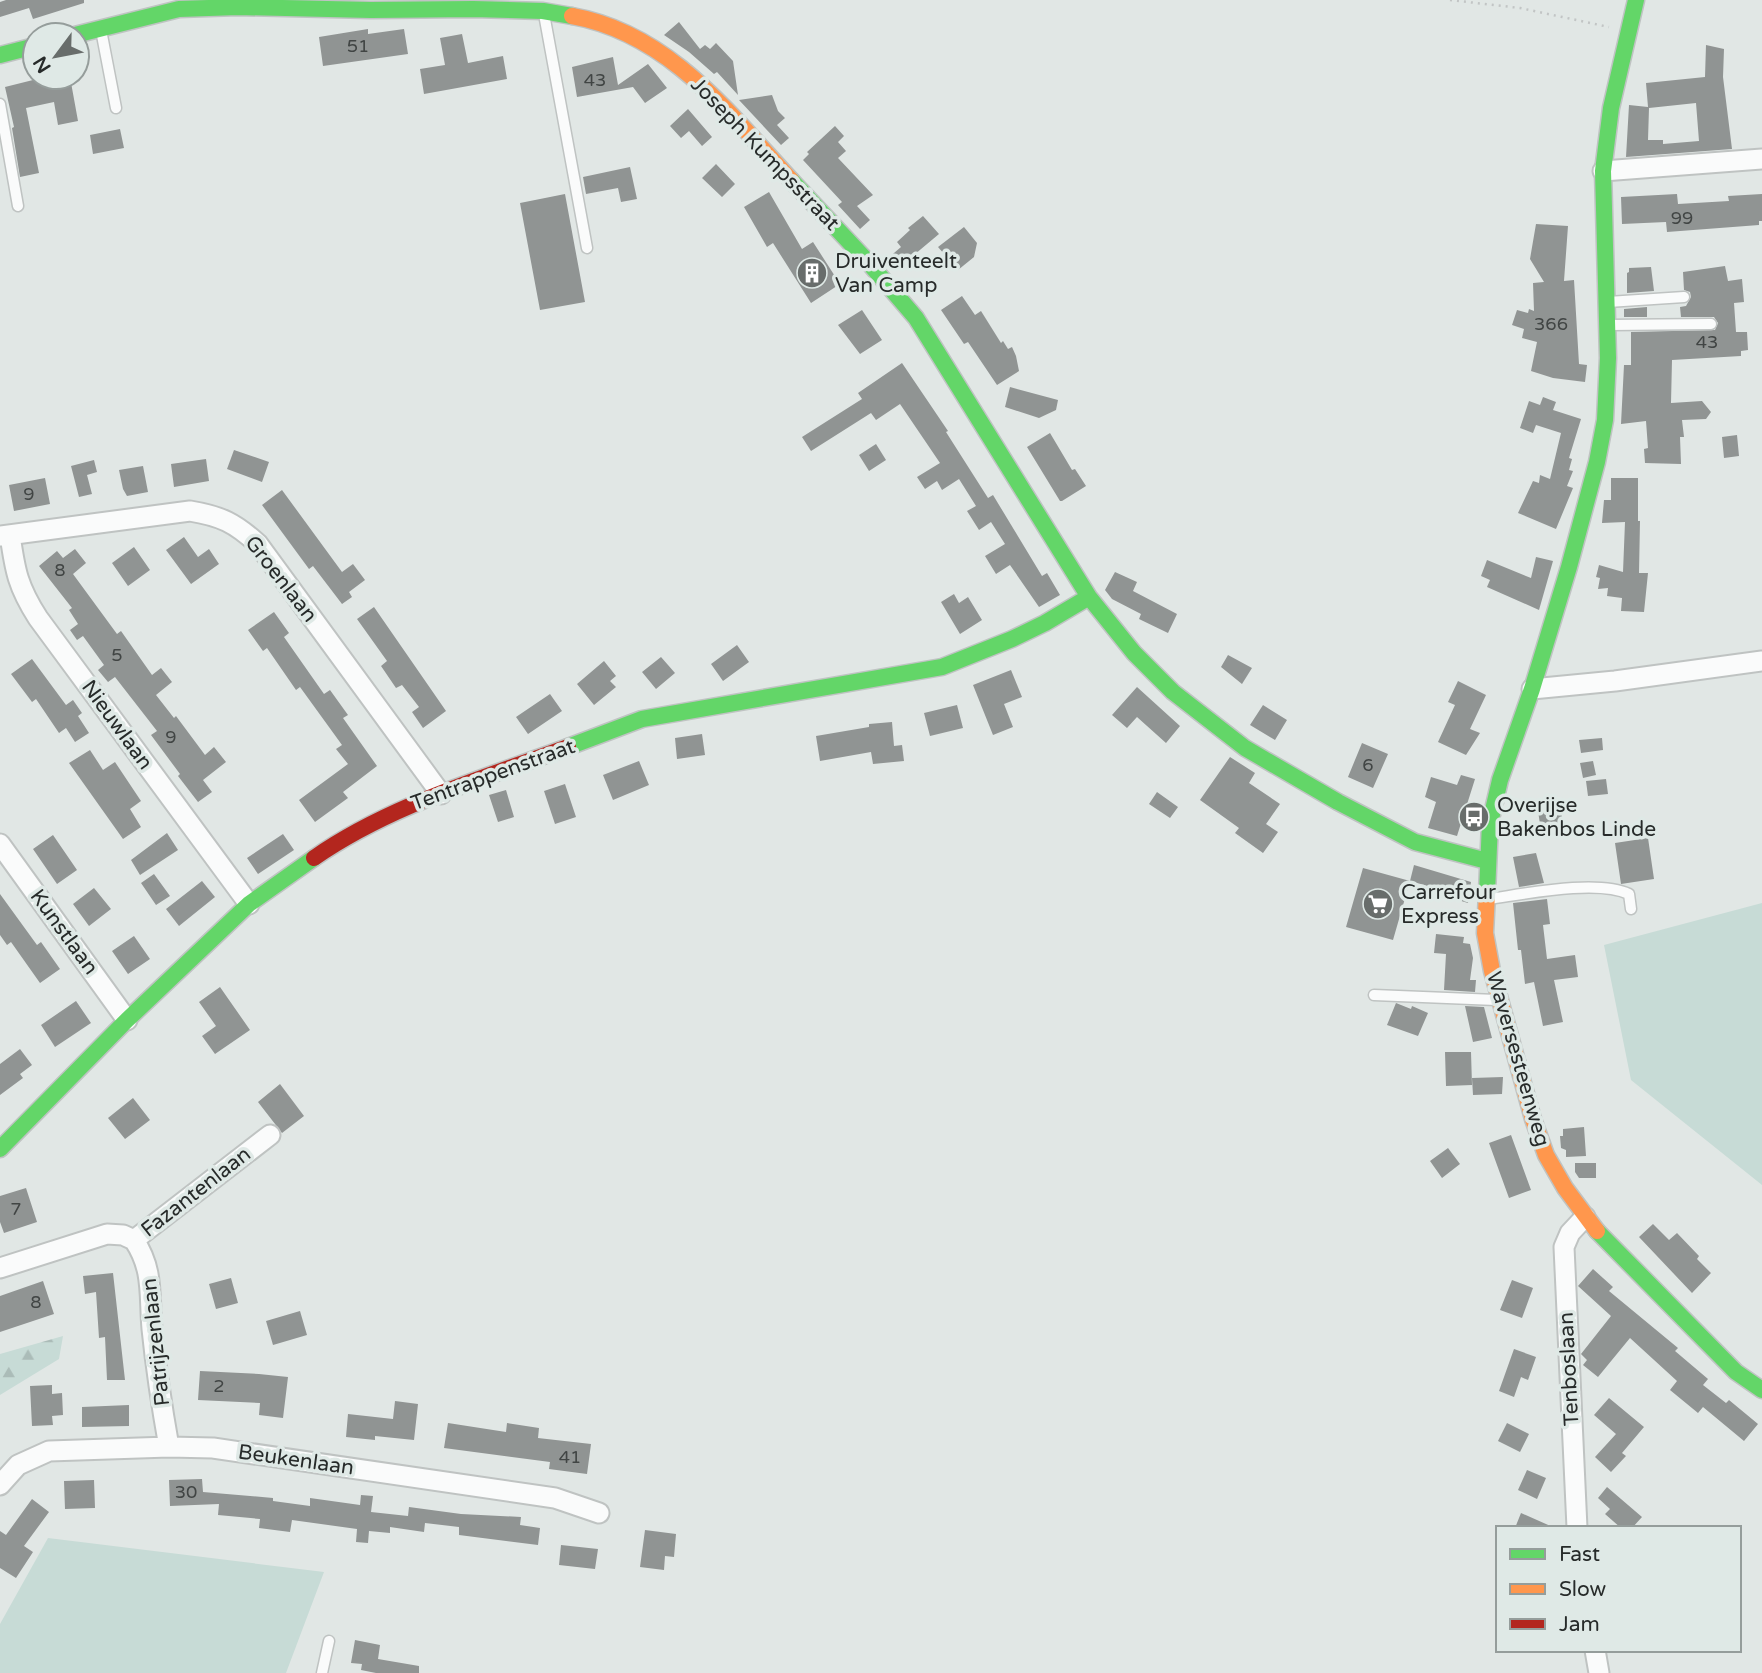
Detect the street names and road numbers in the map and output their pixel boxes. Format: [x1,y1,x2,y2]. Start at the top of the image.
street label: Joseph Kumpsstraat [686,72,844,236]
street label: Groenlaan [240,531,322,627]
street label: Nieuwlaan [76,675,158,775]
street label: Tentrappenstraat [408,734,578,816]
street label: Kunstlaan [25,884,103,980]
street label: Waversesteenweg [1481,969,1555,1149]
street label: Fazantenlaan [136,1142,256,1242]
street label: Patrijzenlaan [137,1277,175,1407]
street label: Tenboslaan [1554,1312,1584,1426]
street label: Beukenlaan [236,1440,356,1480]

